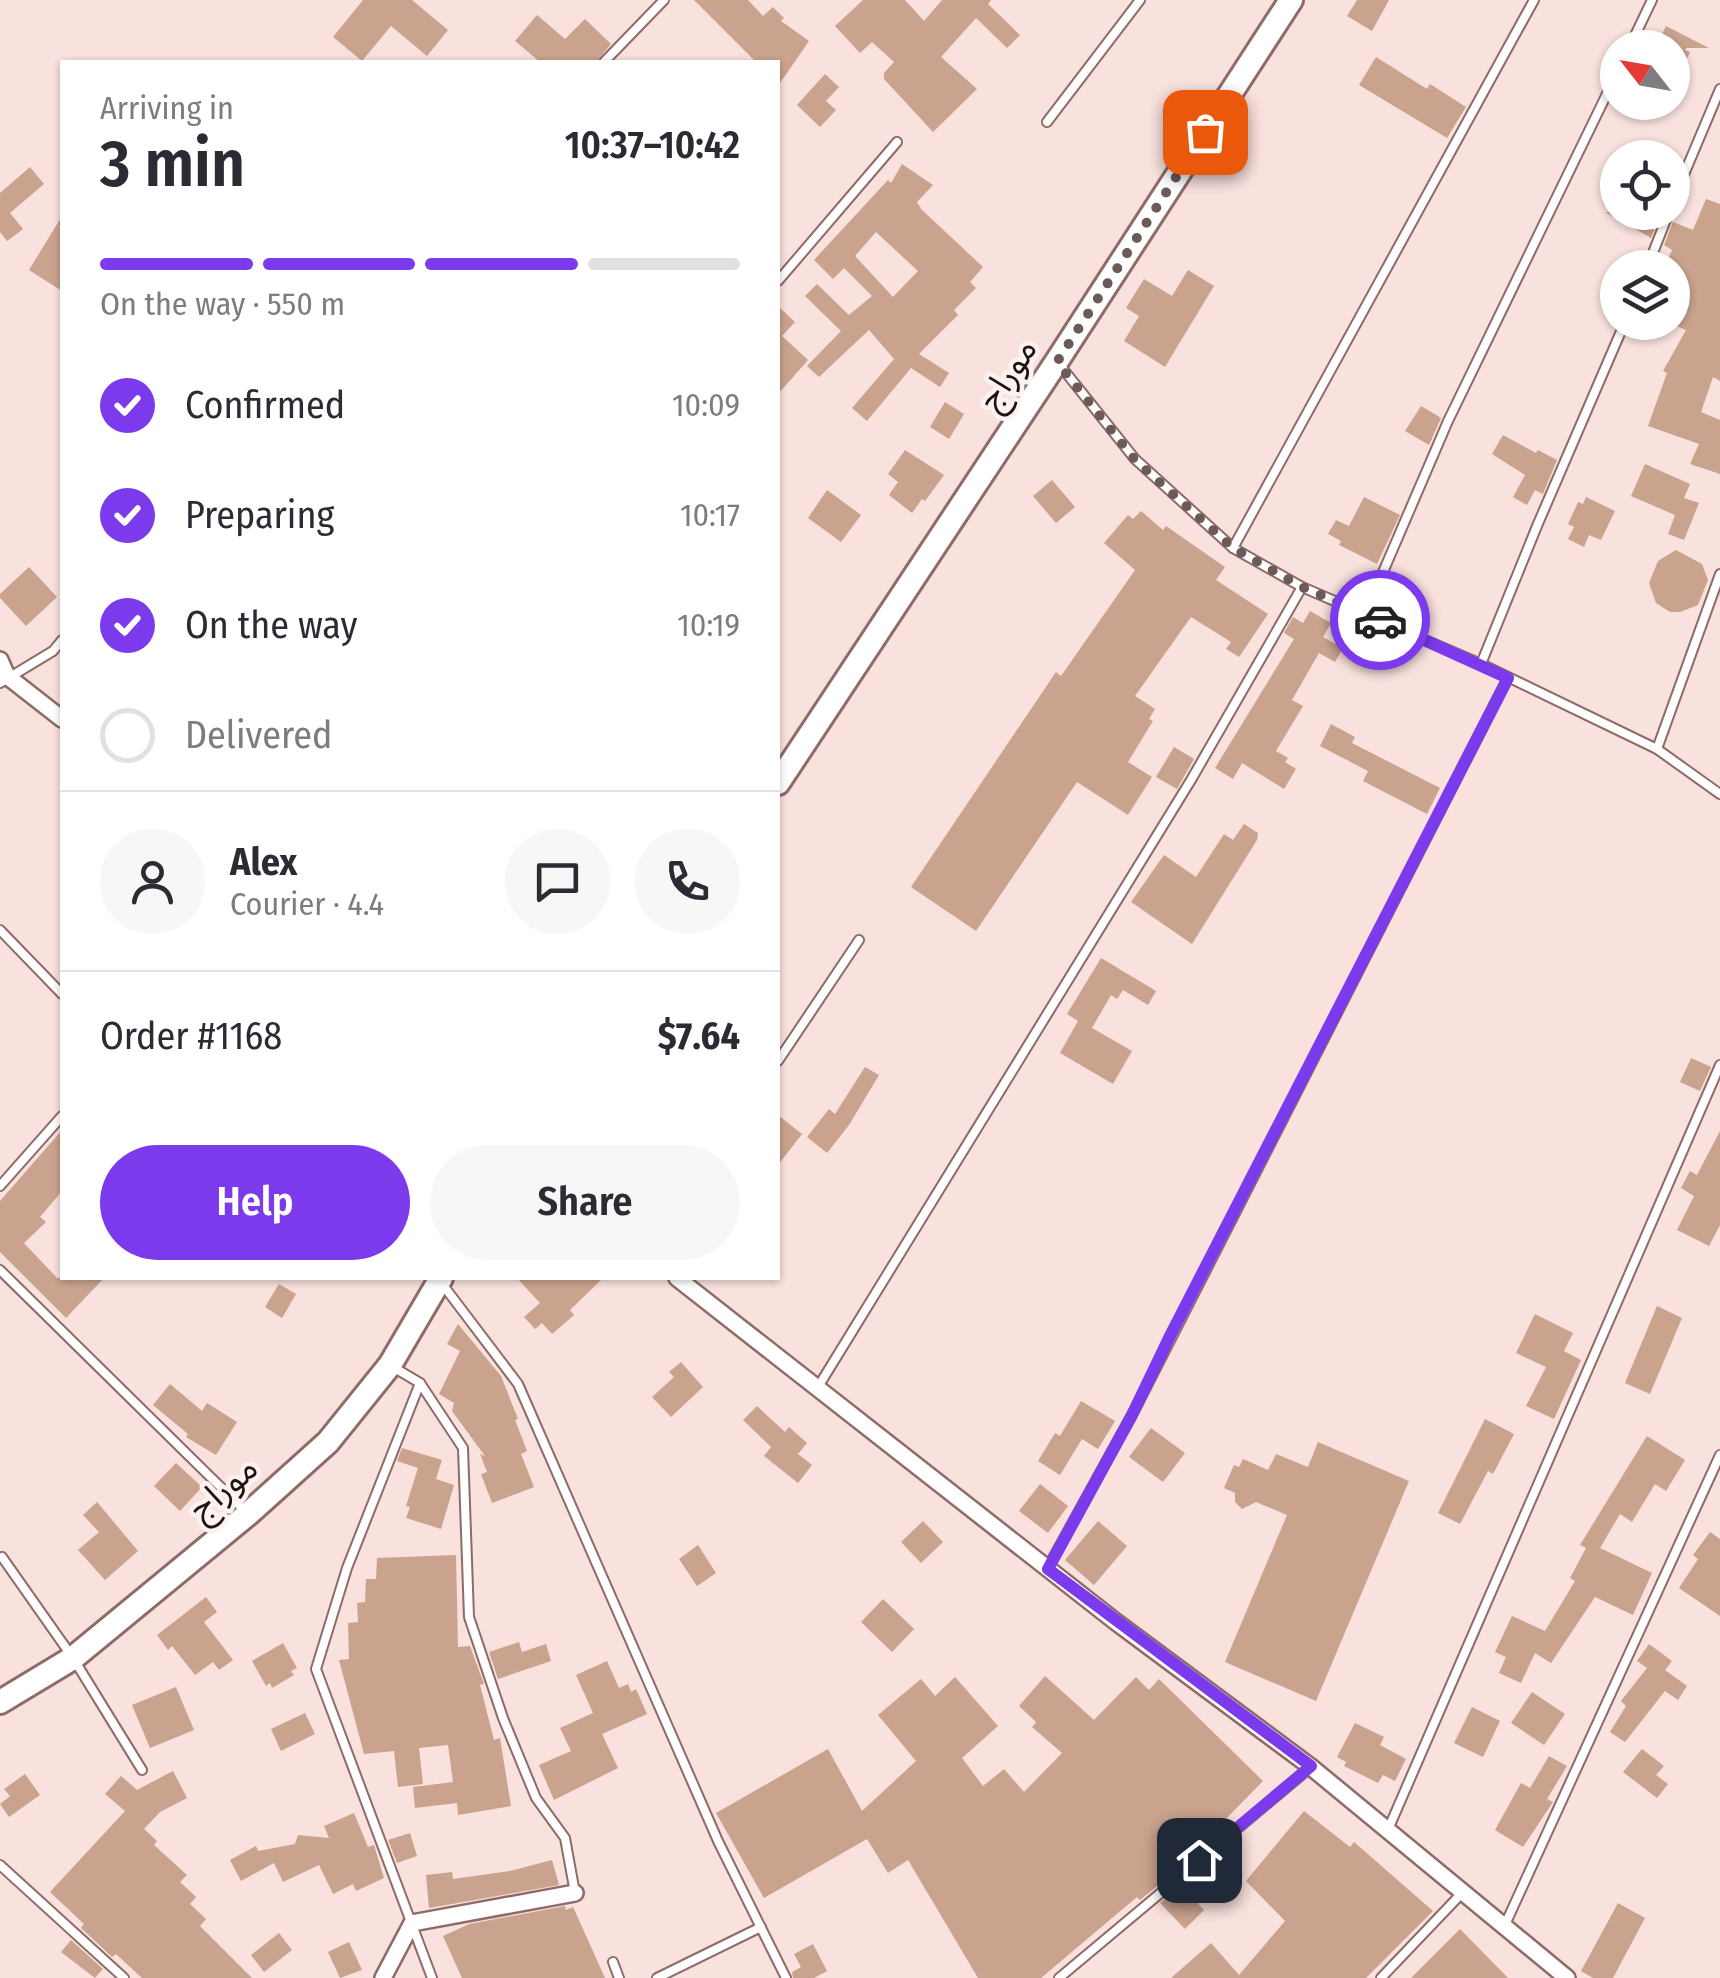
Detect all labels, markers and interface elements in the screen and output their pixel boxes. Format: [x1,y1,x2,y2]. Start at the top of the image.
north arrow [1600,30,1690,120]
map controls [1600,30,1690,340]
text: Arriving in [100,89,234,127]
pin [1163,90,1248,175]
icon: bag [1178,105,1233,160]
text: 10:37–10:42 [565,122,740,168]
text: 3 min [100,125,245,203]
button: locate [1600,140,1690,230]
button: layers [1600,250,1690,340]
text: On the way · 550 m [100,285,345,323]
street label: موراج [968,330,1050,421]
icon: check [100,378,155,433]
text: Confirmed [185,382,345,428]
text: 10:09 [672,386,740,424]
icon: check [100,488,155,543]
text: Preparing [185,492,334,538]
text: 10:17 [680,496,740,534]
courier [1330,570,1430,670]
icon: car [1353,593,1408,648]
icon: check [100,598,155,653]
text: On the way [185,602,357,648]
text: 10:19 [677,606,740,644]
text: Delivered [185,712,332,758]
button: person [100,829,205,934]
button: chat [505,829,610,934]
button: phone [635,829,740,934]
text: Alex [230,839,297,885]
text: Courier · 4.4 [230,885,384,923]
text: Order #1168 [100,1013,282,1059]
text: $7.64 [658,1013,740,1059]
button: Help [100,1145,410,1260]
button: Share [430,1145,740,1260]
street label: موراج [180,1447,269,1533]
pin [1157,1818,1242,1903]
icon: home [1172,1833,1227,1888]

